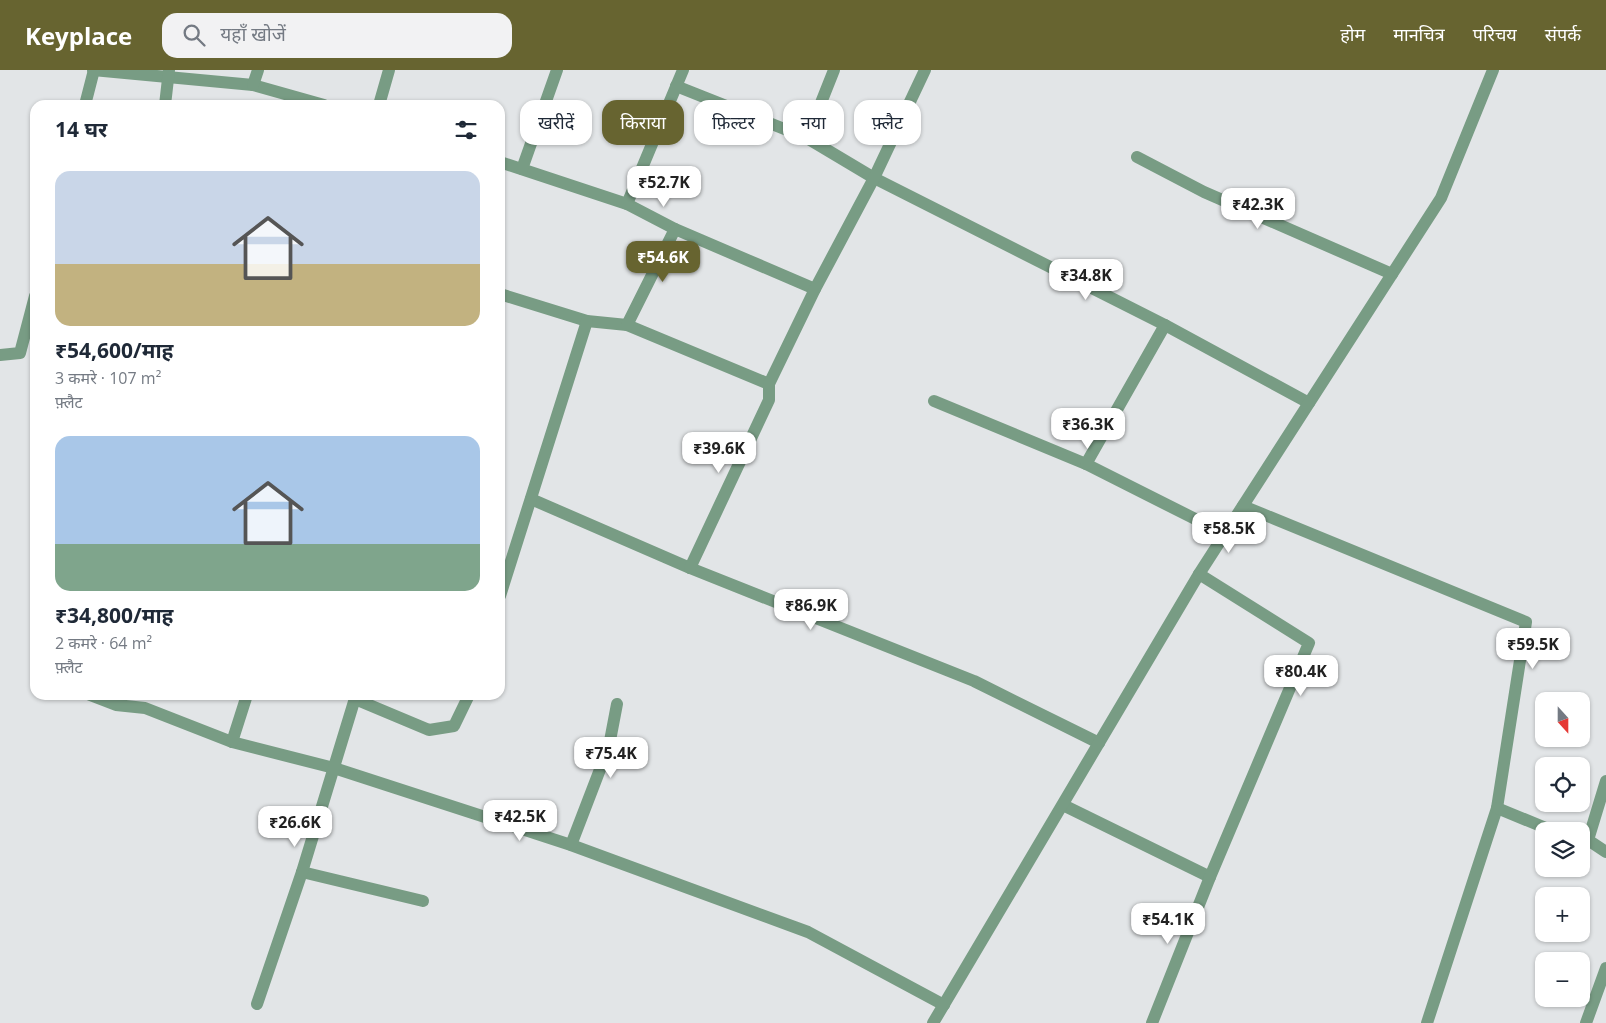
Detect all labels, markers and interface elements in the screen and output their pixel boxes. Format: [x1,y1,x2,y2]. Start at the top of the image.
search box [162,13,512,58]
text: Keyplace [25,19,132,52]
icon: search [180,21,208,49]
text: यहाँ खोजें [220,21,286,47]
text: होम [1340,22,1365,46]
text: मानचित्र [1393,22,1445,46]
text: परिचय [1473,22,1517,46]
text: संपर्क [1545,22,1581,46]
chip: खरीदें [520,100,592,145]
chip: किराया [602,100,684,145]
chip: फ़िल्टर [694,100,773,145]
chip: नया [783,100,844,145]
chip: फ़्लैट [854,100,921,145]
text: 14 घर [55,115,107,143]
icon: filters [452,116,480,144]
pin: ₹52.7K [623,166,705,208]
text: ₹52.7K [638,171,690,193]
pin: ₹42.3K [1217,188,1299,230]
text: ₹42.3K [1232,193,1284,215]
icon: home [223,203,313,293]
pin: ₹54.6K [622,240,704,283]
text: ₹54.6K [637,246,689,268]
pin: ₹34.8K [1045,258,1127,301]
text: ₹34.8K [1060,264,1112,286]
text: ₹54,600/माह [55,336,173,364]
text: 3 कमरे · 107 m² [55,367,161,389]
text: फ़्लैट [55,391,83,413]
pin: ₹36.3K [1047,408,1129,450]
text: ₹36.3K [1062,413,1114,435]
pin: ₹39.6K [678,432,760,474]
text: ₹39.6K [693,437,745,459]
icon: home [223,468,313,558]
pin: ₹58.5K [1188,512,1270,554]
text: ₹58.5K [1203,517,1255,539]
pin: ₹86.9K [770,588,852,631]
text: ₹86.9K [785,594,837,616]
text: ₹34,800/माह [55,601,173,629]
pin: ₹59.5K [1492,628,1574,670]
text: 2 कमरे · 64 m² [55,632,152,654]
text: ₹59.5K [1507,633,1559,655]
pin: ₹80.4K [1260,654,1342,697]
text: फ़्लैट [55,656,83,678]
text: ₹80.4K [1275,660,1327,682]
north arrow [1535,692,1590,748]
map controls [1535,692,1590,1007]
pin: ₹75.4K [570,736,652,779]
text: ₹75.4K [585,742,637,764]
button: locate [1535,757,1590,812]
pin: ₹42.5K [479,800,561,842]
text: ₹42.5K [494,805,546,827]
pin: ₹26.6K [254,806,336,848]
text: ₹26.6K [269,811,321,833]
button: layers [1535,822,1590,877]
button: + [1535,887,1590,942]
pin: ₹54.1K [1127,902,1209,945]
text: ₹54.1K [1142,908,1194,930]
button: − [1535,952,1590,1007]

